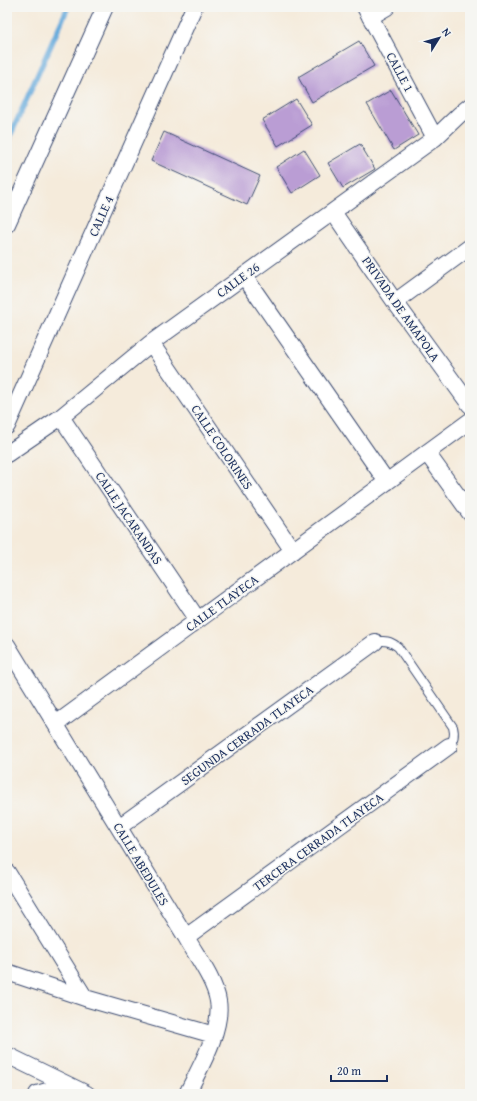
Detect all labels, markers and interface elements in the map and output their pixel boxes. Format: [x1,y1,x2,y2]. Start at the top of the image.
north arrow [419,18,459,58]
text: N [438,24,456,40]
street label: CALLE 1 [382,49,418,95]
street label: CALLE 4 [84,193,118,239]
street label: PRIVADA DE AMAPOLA [357,252,445,366]
street label: CALLE 26 [213,258,263,302]
street label: CALLE COLORINES [187,401,257,493]
street label: CALLE JACARANDAS [91,468,167,568]
street label: CALLE TLAYECA [182,570,262,636]
street label: SEGUNDA CERRADA TLAYECA [177,680,317,790]
street label: TERCERA CERRADA TLAYECA [249,788,387,896]
street label: CALLE ABEDULES [109,819,173,909]
scale bar [331,1057,387,1083]
text: 20 m [337,1062,361,1079]

